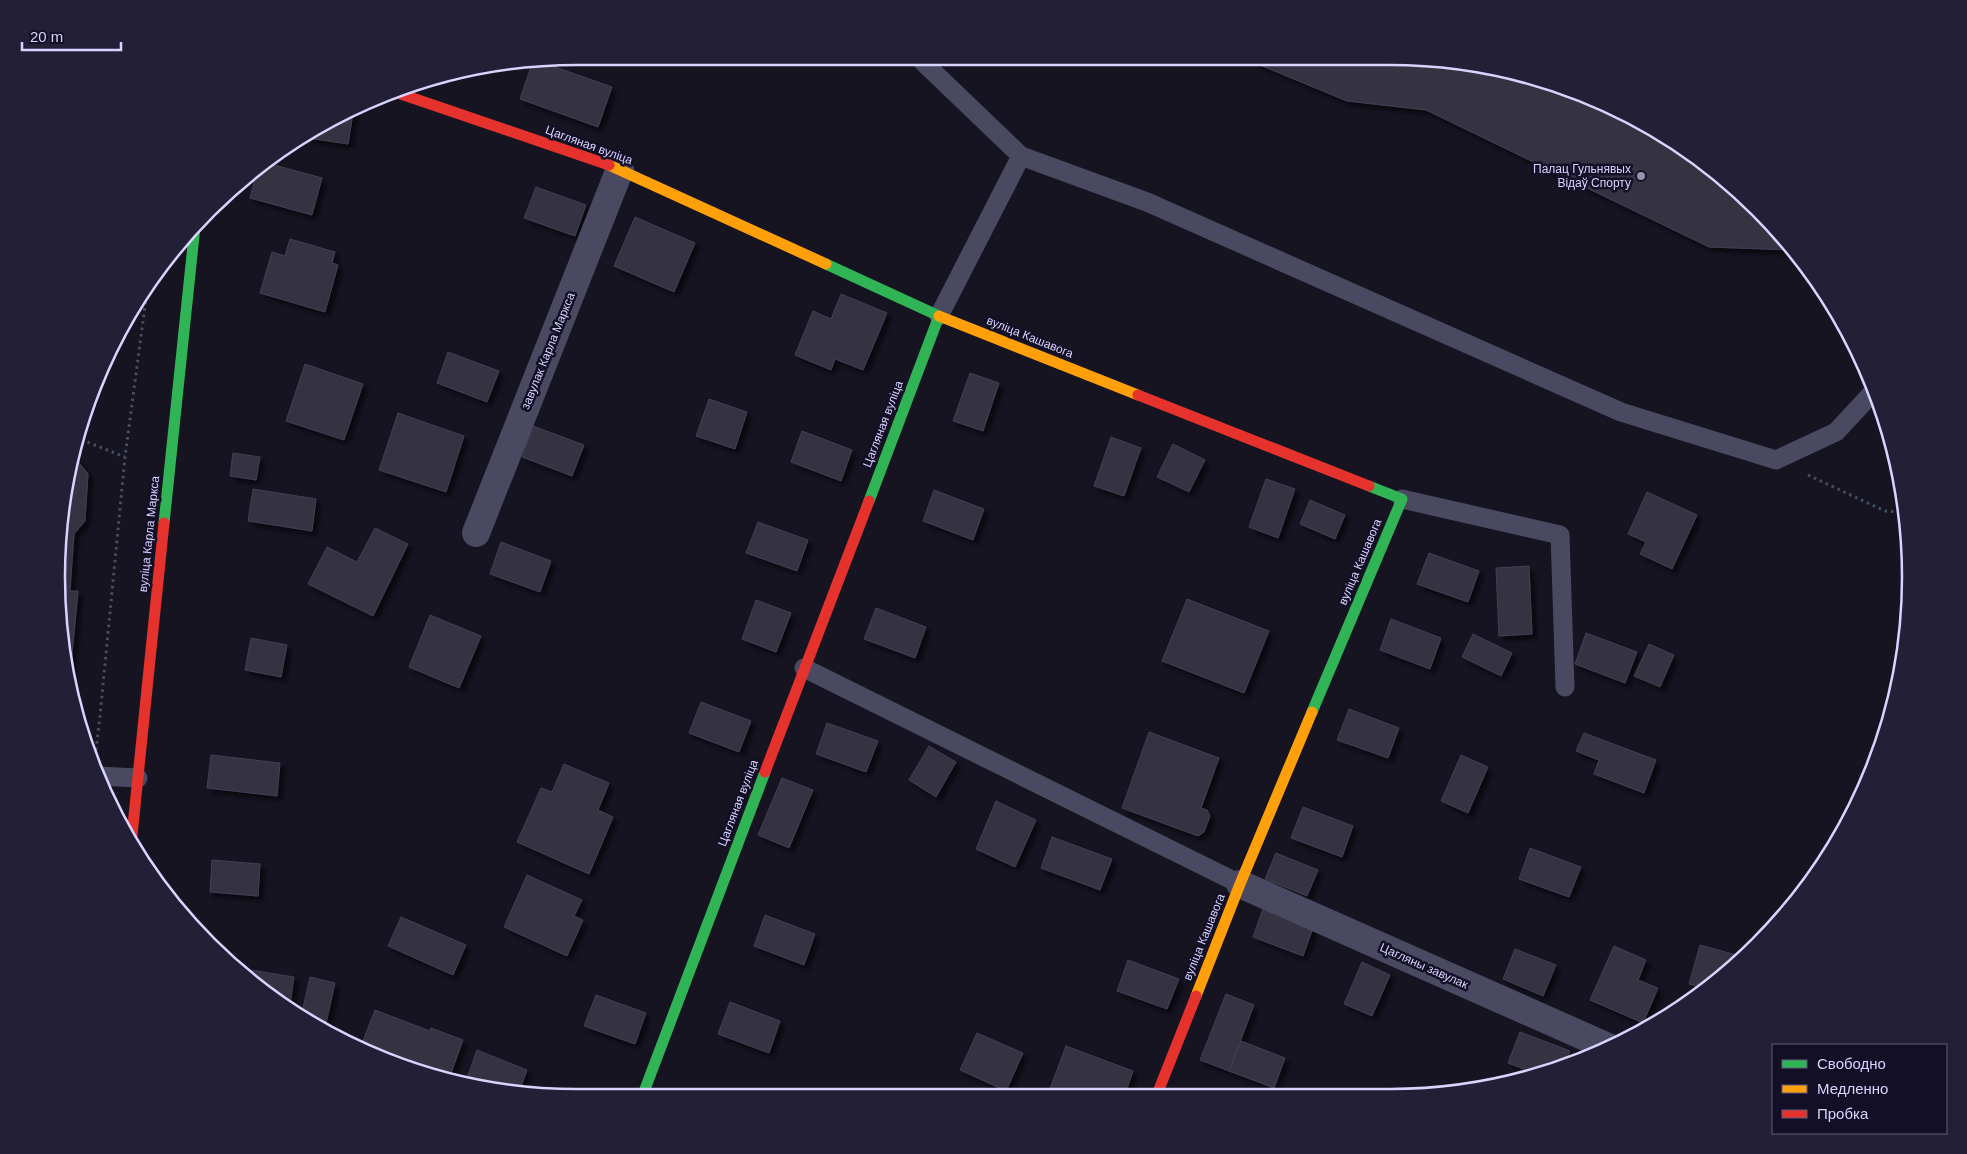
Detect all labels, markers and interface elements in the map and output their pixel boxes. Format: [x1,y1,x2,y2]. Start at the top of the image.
scale bar [22,20,121,52]
text: 20 m [30,28,63,45]
street label: Цагляная вуліца [544,123,635,167]
place label: Палац Гульнявых Відаў Спорту [1533,162,1631,190]
marker: Палац Гульнявых Відаў Спорту [1635,170,1647,182]
street label: завулак Карла Маркса [518,290,578,411]
street label: вуліца Кашавога [985,313,1076,361]
street label: Цагляная вуліца [860,378,906,469]
street label: вуліца Карла Маркса [136,475,162,593]
street label: вуліца Кашавога [1336,517,1385,607]
street label: Цагляная вуліца [715,757,761,848]
street label: вуліца Кашавога [1180,891,1228,982]
street label: Цагляны завулак [1378,940,1471,992]
legend [1772,1044,1947,1134]
text: Свободно [1817,1055,1886,1072]
text: Медленно [1817,1080,1888,1097]
text: Пробка [1817,1105,1869,1122]

